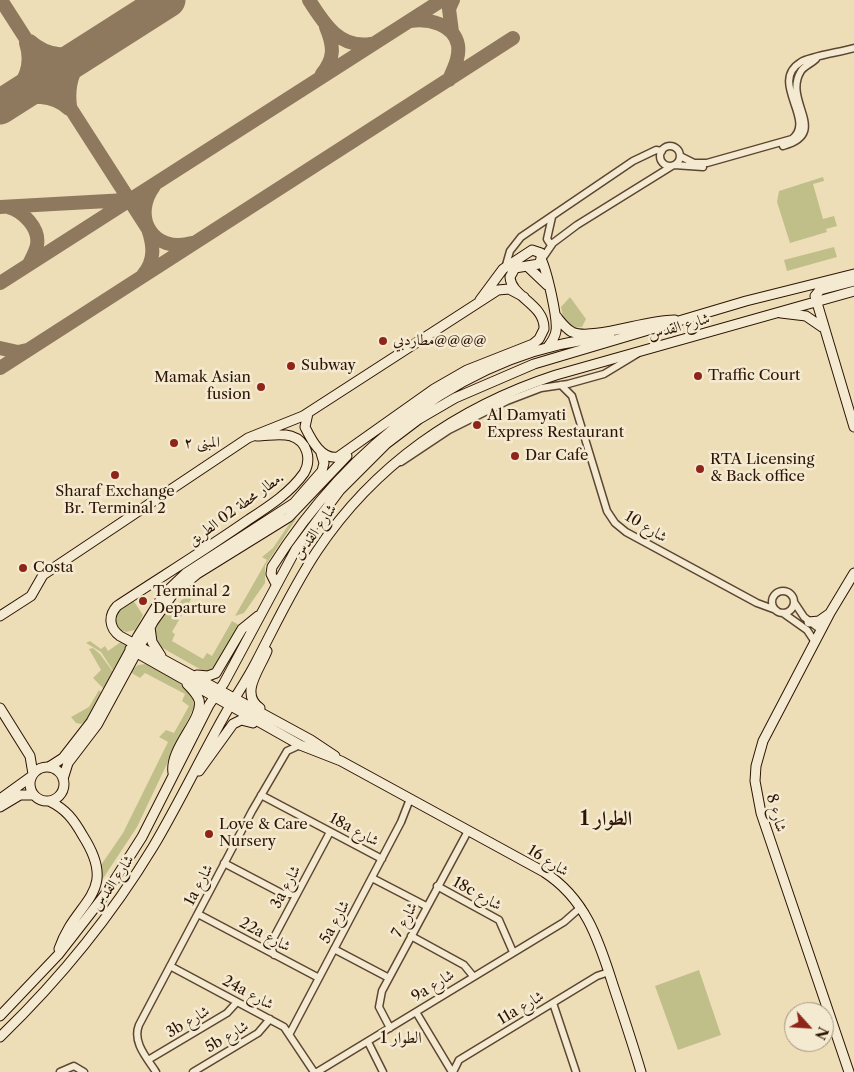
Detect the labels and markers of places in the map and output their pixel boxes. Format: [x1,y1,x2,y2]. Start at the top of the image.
place label: مطاردبي@@@@ [393,332,487,350]
marker: مطاردبي@@@@ [377,335,389,347]
place label: Subway [301,357,356,375]
marker: Subway [285,360,297,372]
place label: Traffic Court [708,367,800,385]
place label: Mamak Asian fusion [154,369,251,404]
marker: Traffic Court [692,370,704,382]
marker: Mamak Asian fusion [255,381,267,393]
place label: Al Damyati Express Restaurant [487,407,624,442]
marker: Al Damyati Express Restaurant [471,419,483,431]
place label: المبنى ٢ [184,434,220,452]
marker: المبنى ٢ [168,437,180,449]
place label: Dar Cafe [525,447,588,465]
marker: Dar Cafe [509,450,521,462]
place label: RTA Licensing & Back office [710,451,814,486]
marker: RTA Licensing & Back office [694,463,706,475]
marker: Sharaf Exchange Br. Terminal 2 [109,469,121,481]
place label: Sharaf Exchange Br. Terminal 2 [55,483,175,518]
place label: Costa [33,559,73,577]
marker: Costa [17,562,29,574]
place label: Terminal 2 Departure [153,583,230,618]
marker: Terminal 2 Departure [137,595,149,607]
place label: Love & Care Nursery [219,816,308,851]
marker: Love & Care Nursery [203,828,215,840]

